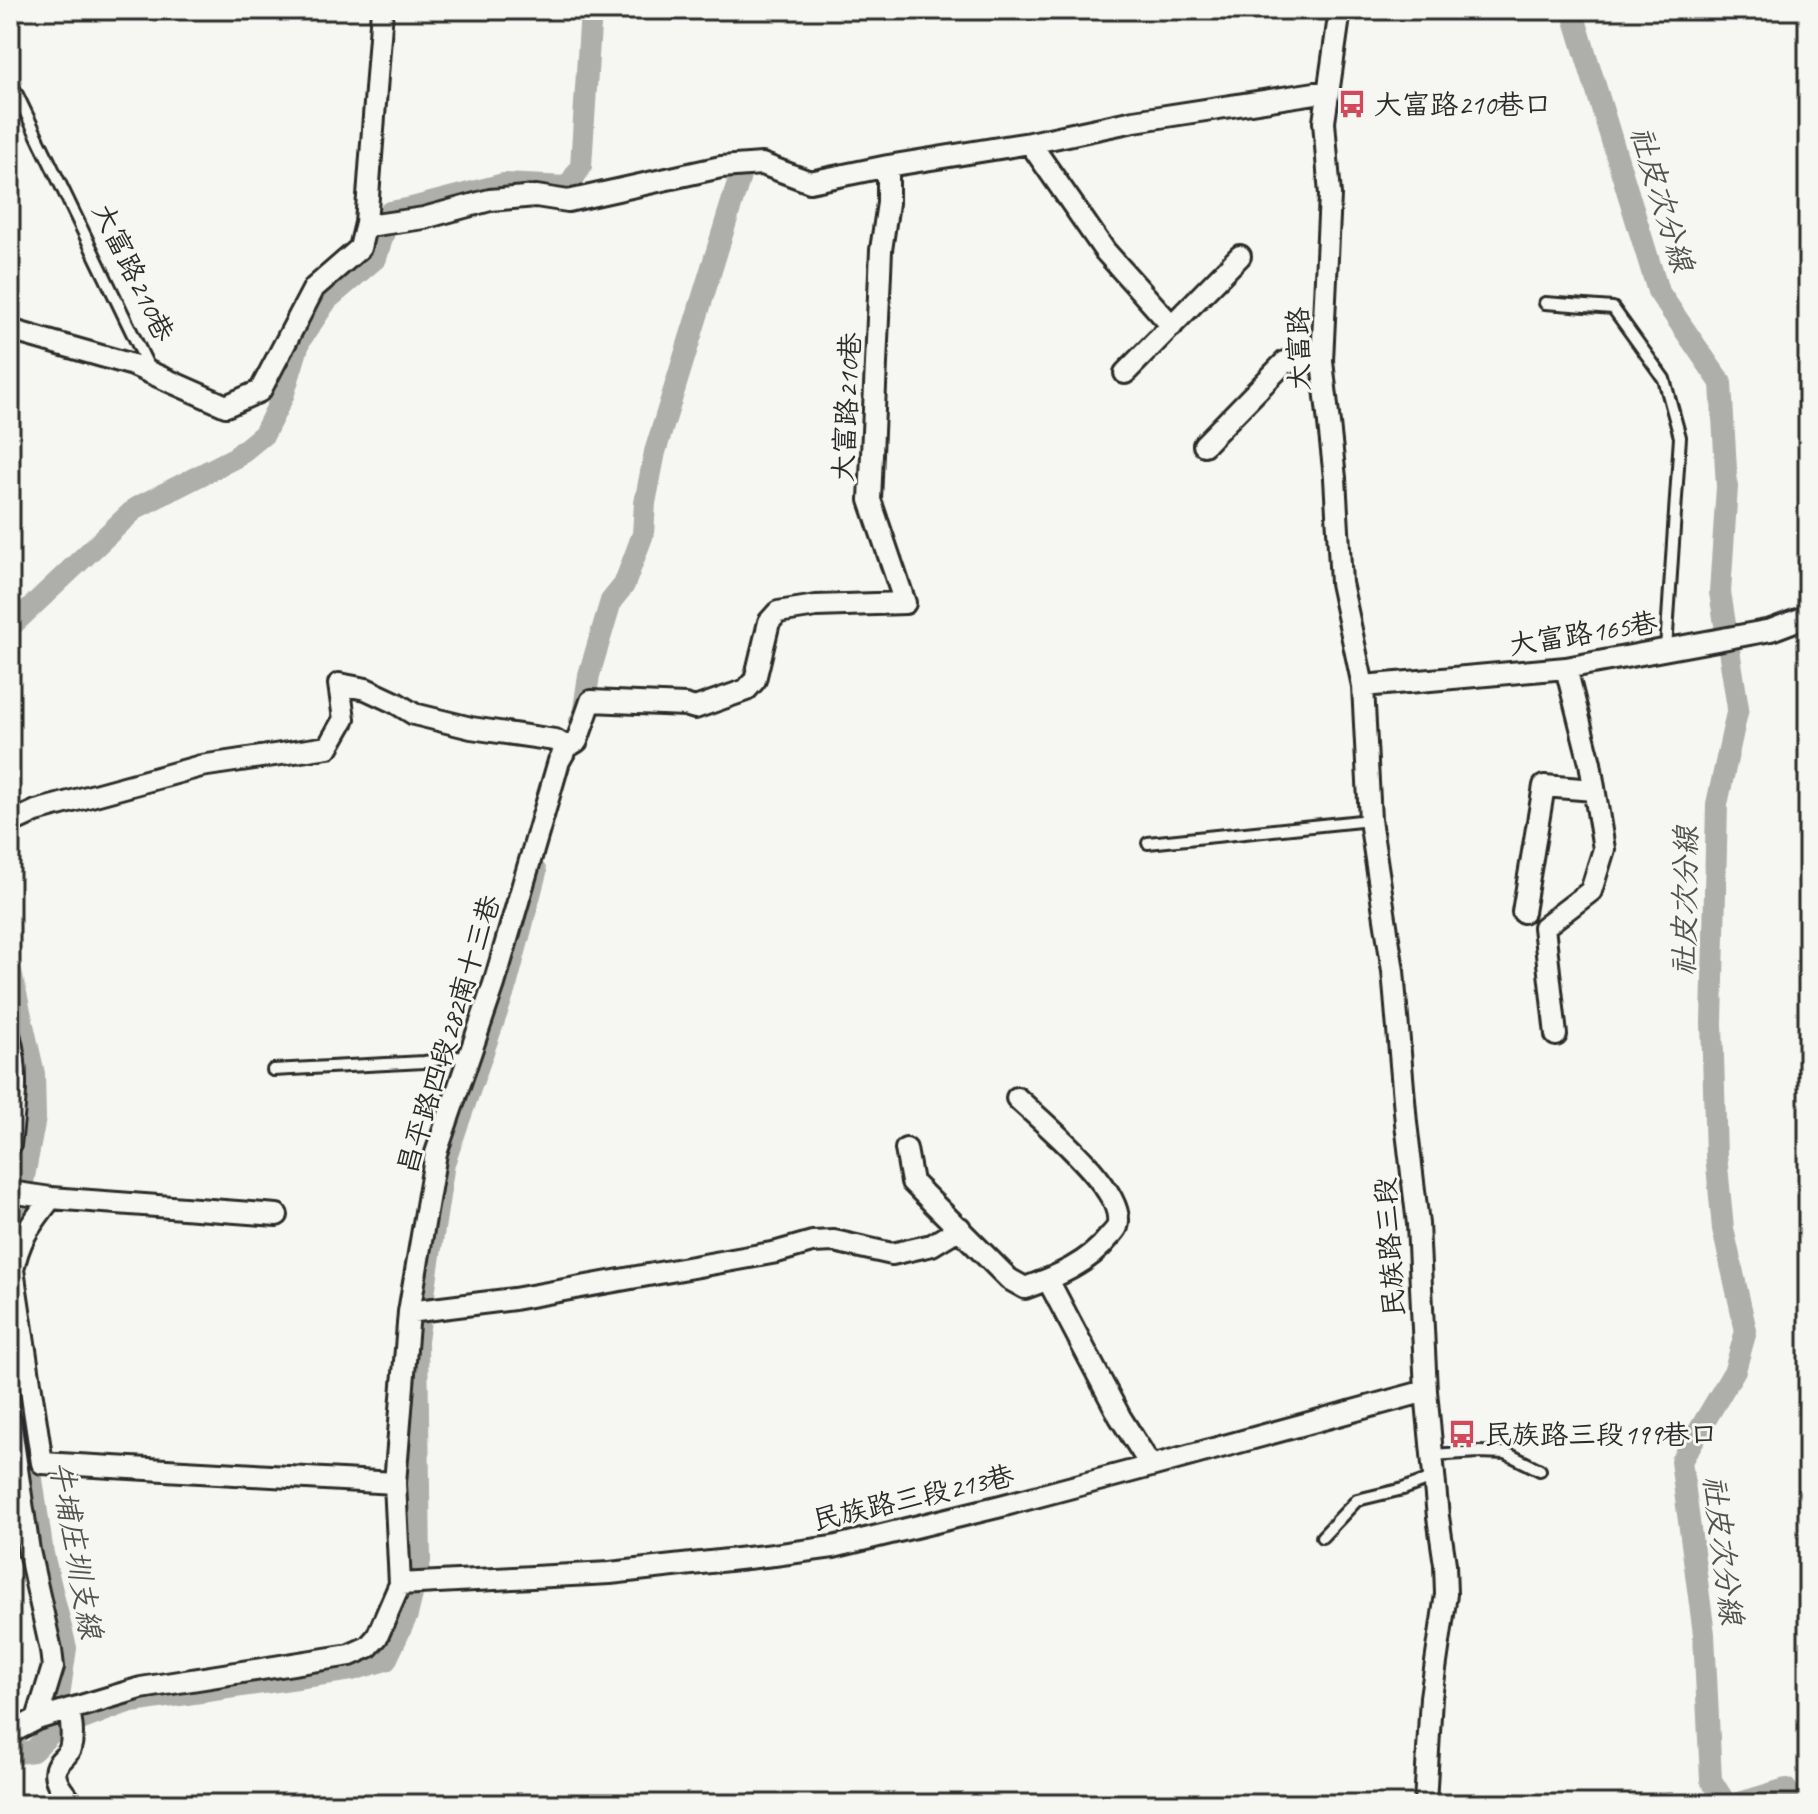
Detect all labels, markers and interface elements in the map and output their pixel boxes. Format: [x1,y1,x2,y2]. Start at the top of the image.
place label: 大富路210巷口 [1374,87,1552,122]
bus stop icon: 大富路210巷口 [1337,89,1367,119]
water label: 社皮次分線 [1622,122,1703,278]
street label: 大富路210巷 [85,197,183,348]
street label: 大富路 [1280,307,1317,391]
street label: 大富路210巷 [825,330,868,483]
street label: 大富路165巷 [1506,604,1661,662]
water label: 社皮次分線 [1665,824,1705,976]
street label: 昌平路四段282南十三巷 [389,890,508,1178]
street label: 民族路三段 [1367,1176,1412,1318]
place label: 民族路三段199巷口 [1484,1417,1718,1452]
bus stop icon: 民族路三段199巷口 [1447,1419,1477,1449]
street label: 民族路三段213巷 [809,1457,1018,1538]
water label: 牛埔庄圳支線 [42,1458,111,1644]
water label: 社皮次分線 [1695,1473,1751,1629]

